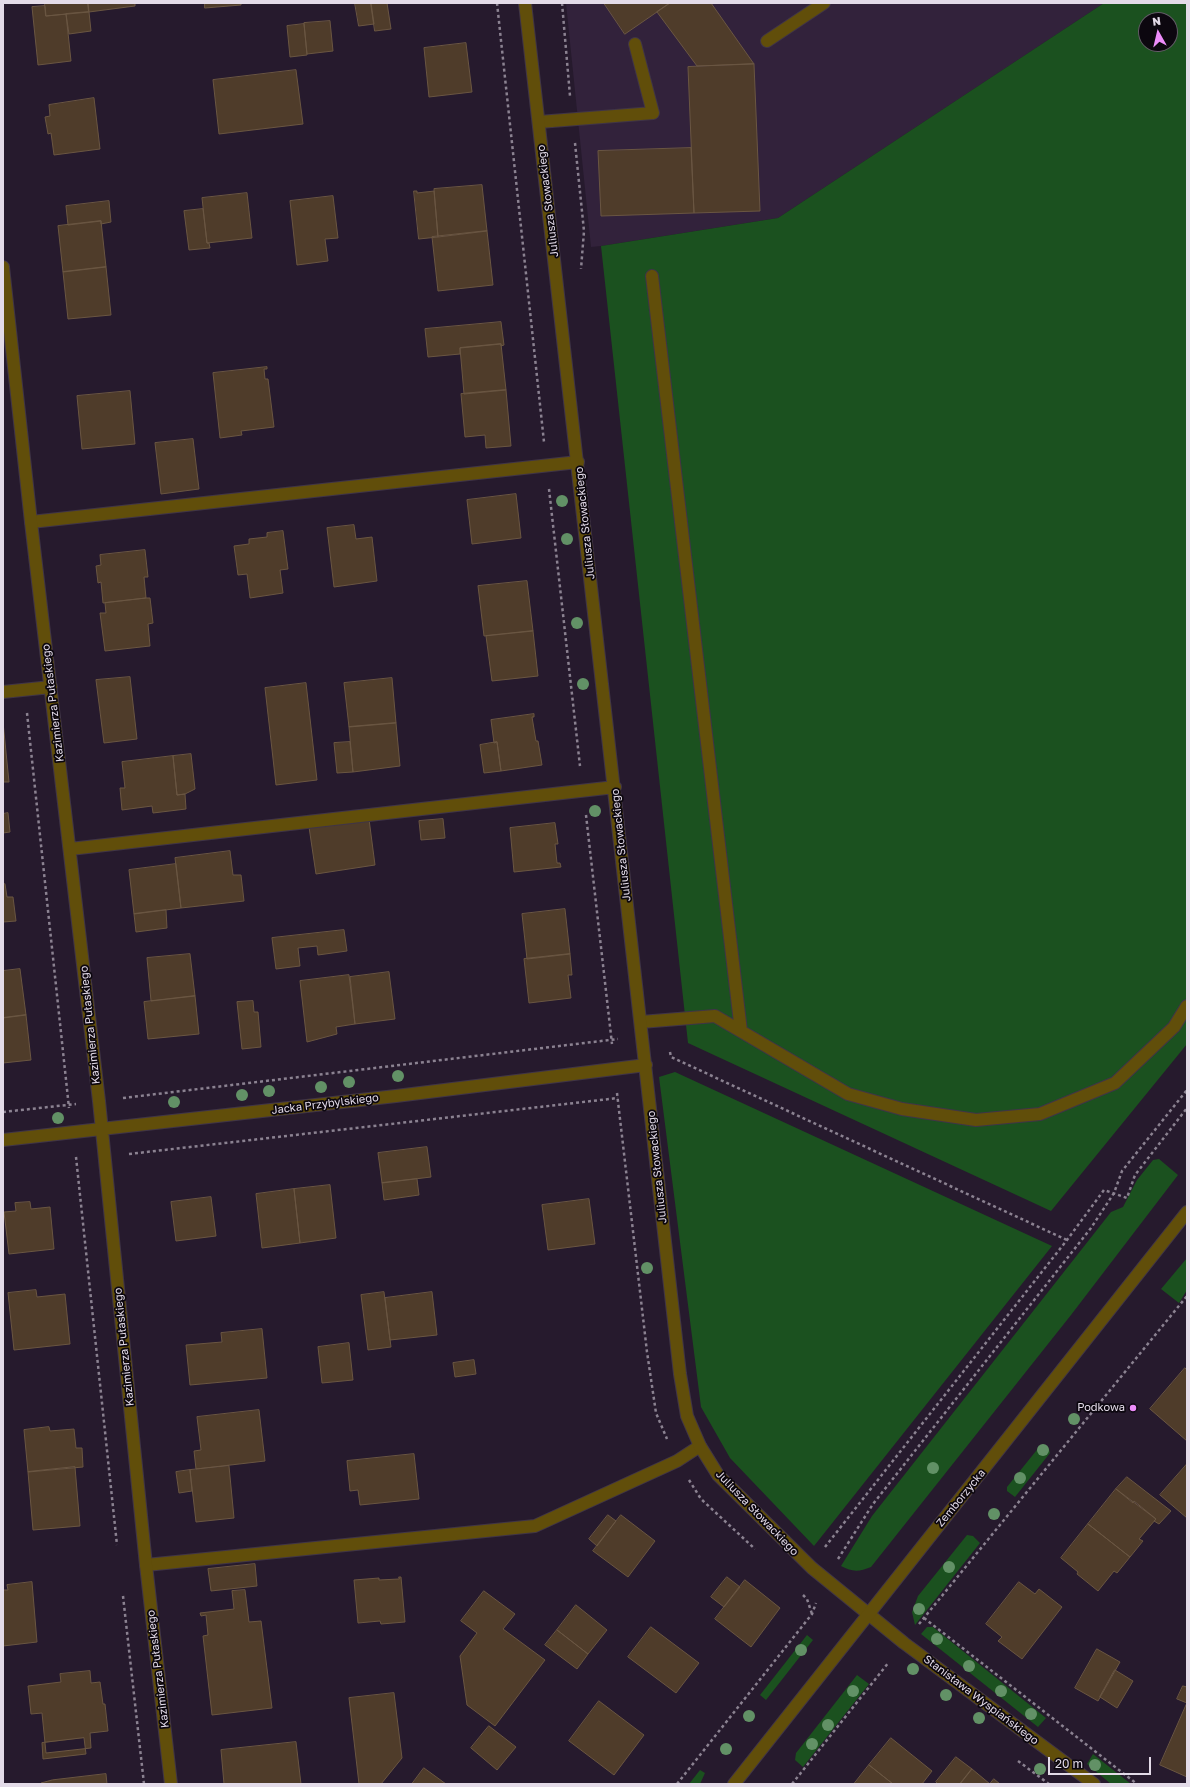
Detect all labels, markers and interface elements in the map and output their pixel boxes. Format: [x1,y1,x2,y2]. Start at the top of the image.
north arrow [1138,12,1178,52]
text: N [1151,14,1161,28]
street label: Juliusza Słowackiego [535,144,561,258]
street label: Juliusza Słowackiego [573,466,597,580]
street label: Kazimierza Pułaskiego [39,643,67,763]
street label: Juliusza Słowackiego [609,788,633,902]
street label: Kazimierza Pułaskiego [77,965,103,1085]
street label: Jacka Przybylskiego [271,1091,379,1117]
street label: Juliusza Słowackiego [645,1110,669,1224]
street label: Kazimierza Pułaskiego [111,1287,137,1407]
place label: Podkowa [1077,1401,1125,1415]
marker: Podkowa [1128,1403,1138,1413]
street label: Zemborzycka [934,1467,988,1529]
street label: Juliusza Słowackiego [713,1468,801,1558]
street label: Kazimierza Pułaskiego [144,1609,172,1729]
street label: Stanisława Wyspiańskiego [921,1652,1041,1748]
scale bar [1050,1749,1153,1775]
text: 20 m [1055,1756,1083,1771]

